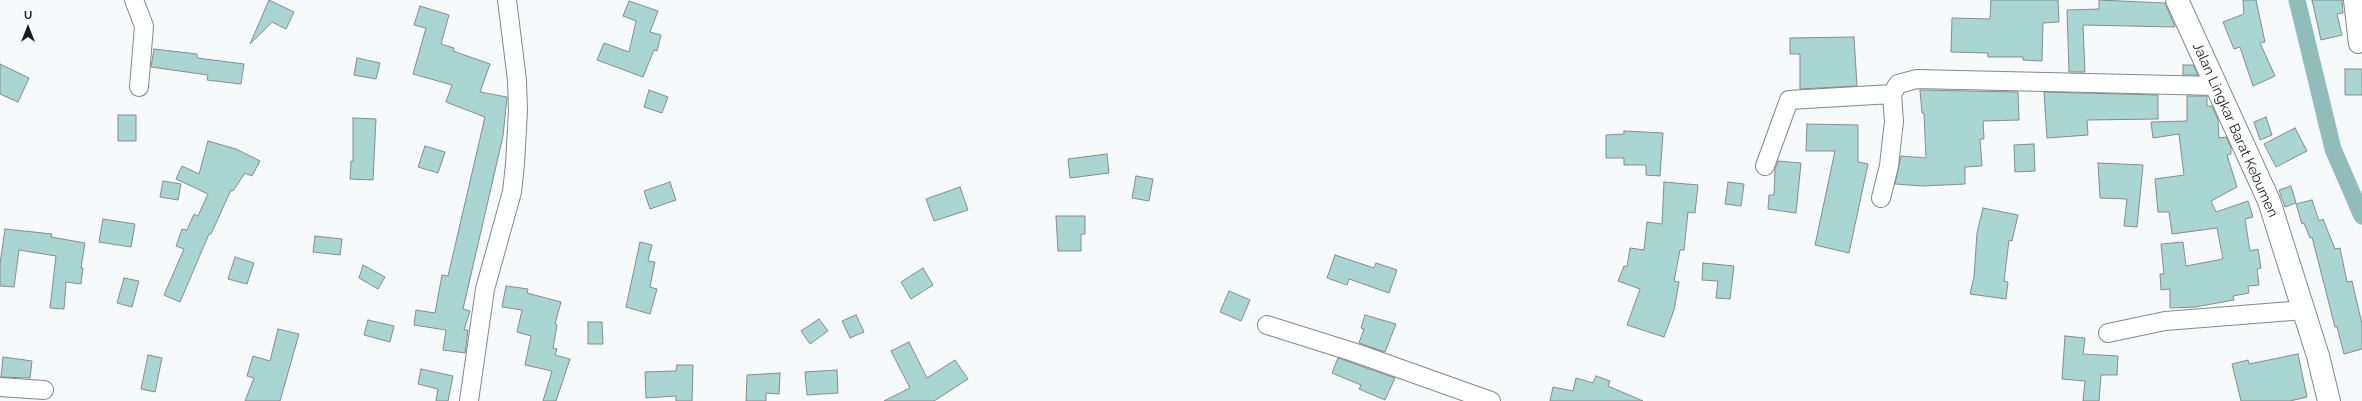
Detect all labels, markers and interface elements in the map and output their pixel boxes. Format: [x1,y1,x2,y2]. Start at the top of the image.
north arrow [8,8,48,48]
text: U [24,9,32,22]
street label: Jalan Lingkar Barat Kebumen [2189,40,2281,220]

